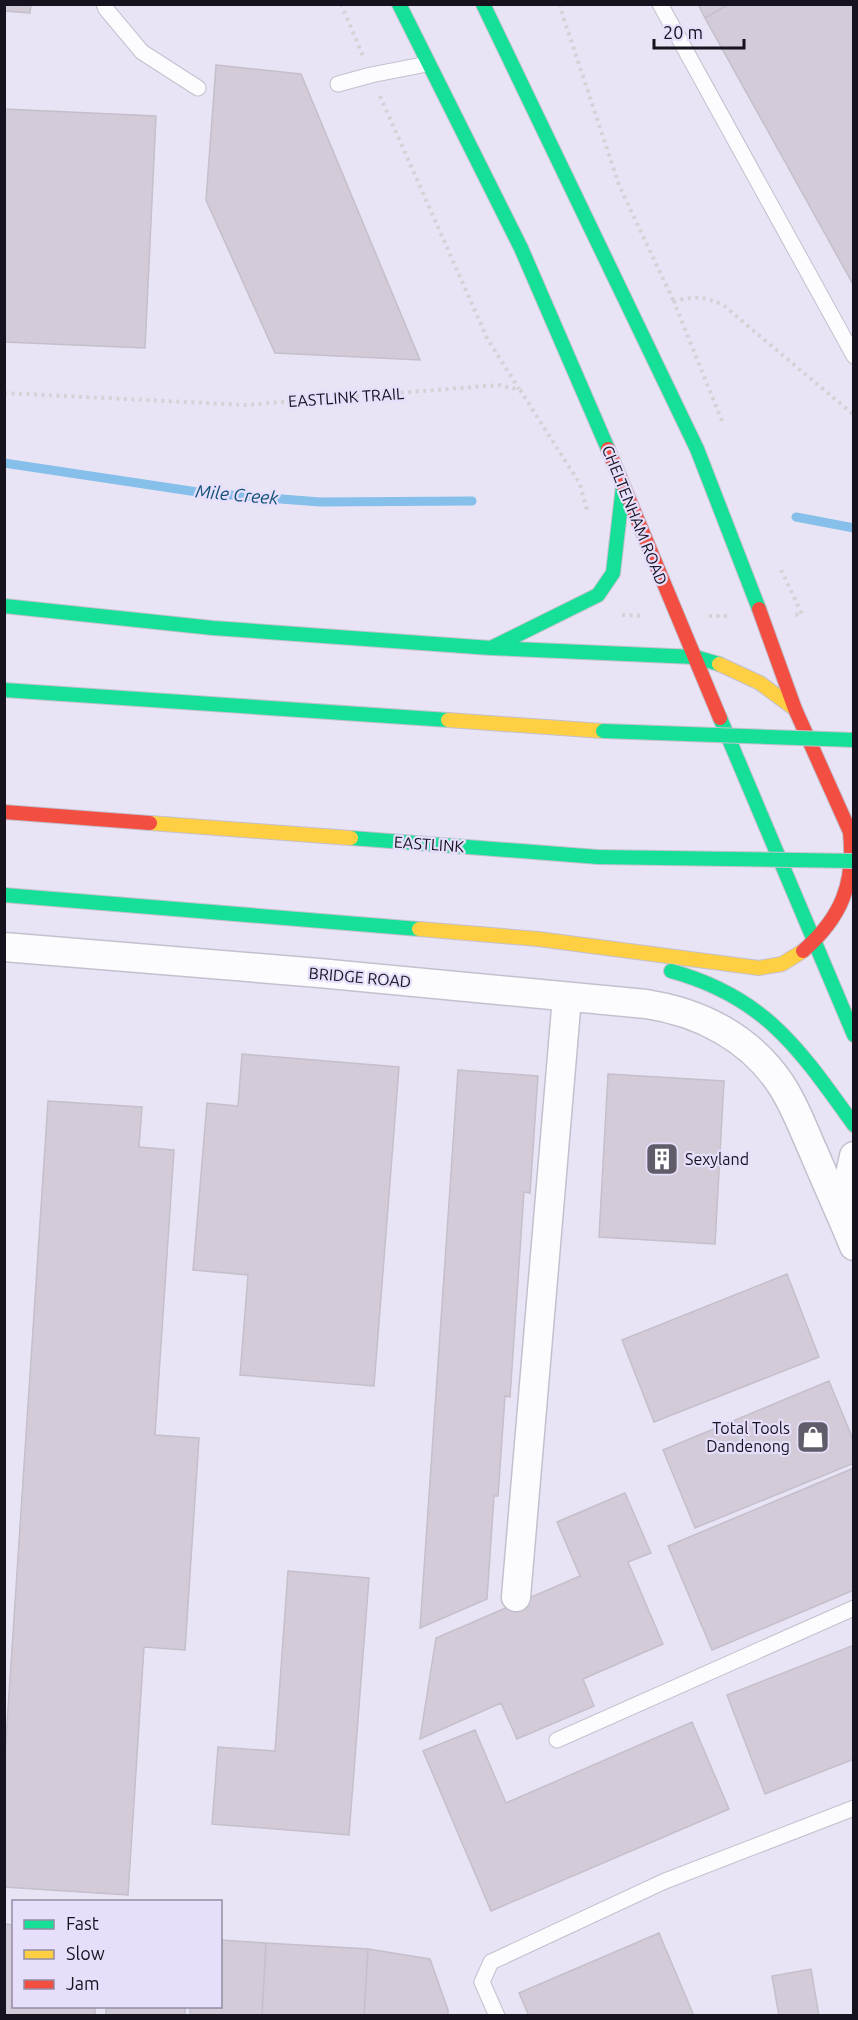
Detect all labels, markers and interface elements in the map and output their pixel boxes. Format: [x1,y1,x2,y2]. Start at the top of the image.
scale bar [654,12,744,50]
text: 20 m [663,22,703,42]
street label: EASTLINK TRAIL [287,384,405,410]
street label: CHELTENHAM ROAD [599,443,671,587]
water label: Mile Creek [195,480,280,508]
street label: EASTLINK [393,833,465,855]
street label: BRIDGE ROAD [308,964,412,990]
building icon: Sexyland [644,1141,680,1177]
place label: Sexyland [685,1150,749,1168]
place label: Total Tools Dandenong [706,1419,790,1455]
shop icon: Total Tools Dandenong [795,1419,831,1455]
legend [12,1900,222,2008]
text: Fast [66,1913,99,1933]
text: Slow [66,1943,105,1963]
text: Jam [66,1973,100,1993]

